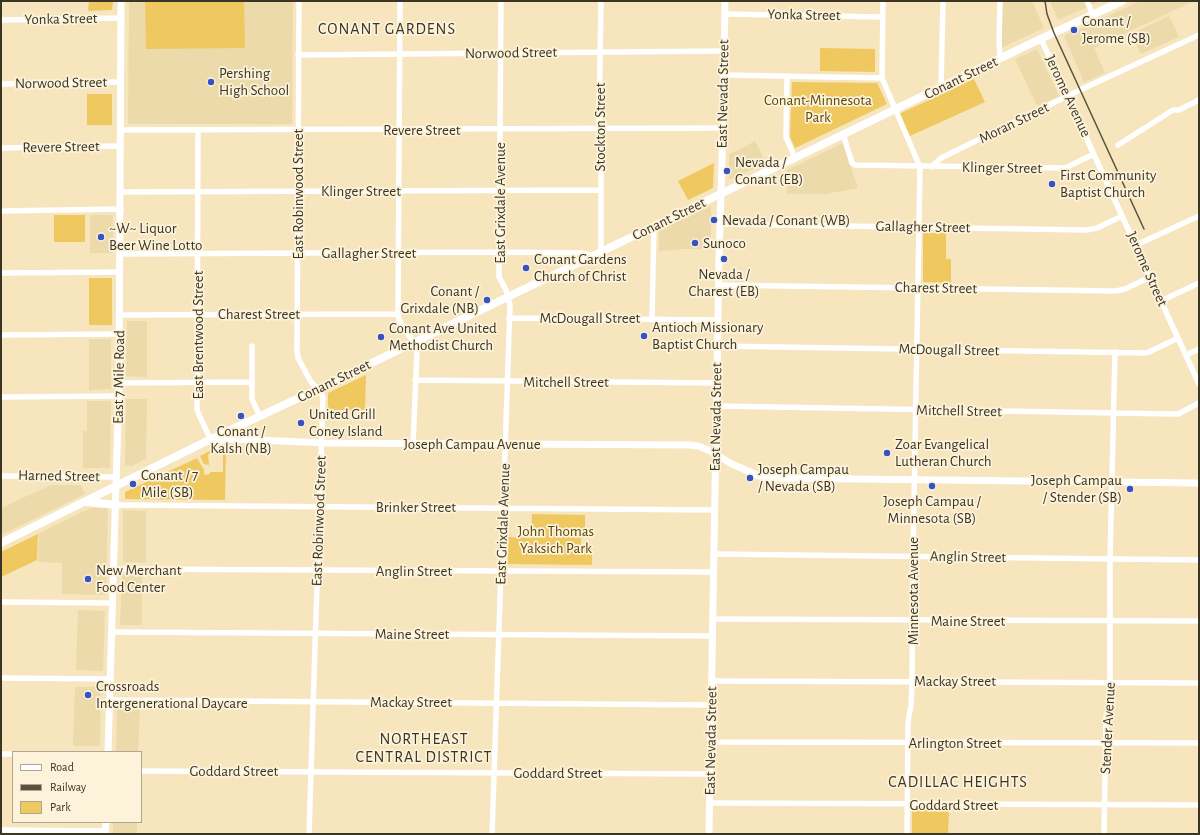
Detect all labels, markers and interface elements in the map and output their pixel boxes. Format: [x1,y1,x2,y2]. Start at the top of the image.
street label: Yonka Street [767,5,841,25]
street label: Yonka Street [24,9,98,29]
place label: Conant / Jerome (SB) [1082,12,1151,47]
district label: CONANT GARDENS [318,19,456,39]
marker: Conant / Jerome (SB) [1069,25,1079,35]
street label: East Nevada Street [713,39,733,149]
street label: Norwood Street [465,43,557,63]
street label: Conant Street [921,52,1001,104]
street label: Jerome Avenue [1041,52,1095,140]
place label: Pershing High School [219,64,289,99]
street label: Norwood Street [15,73,107,93]
marker: Pershing High School [206,77,216,87]
street label: Stockton Street [591,83,609,171]
park label: Conant-Minnesota Park [764,91,872,126]
street label: Moran Street [976,98,1052,148]
street label: Revere Street [383,121,461,139]
street label: East Robinwood Street [289,129,307,259]
street label: Revere Street [22,137,100,157]
street label: East Grixdale Avenue [491,142,509,264]
place label: Nevada / Conant (EB) [735,153,803,188]
street label: Klinger Street [962,158,1042,178]
marker: Nevada / Conant (EB) [722,166,732,176]
place label: First Community Baptist Church [1060,166,1156,201]
marker: First Community Baptist Church [1047,179,1057,189]
street label: Klinger Street [321,182,401,200]
street label: Conant Street [629,193,709,245]
place label: Nevada / Conant (WB) [722,211,850,229]
marker: Nevada / Conant (WB) [709,215,719,225]
street label: Gallagher Street [875,217,971,237]
place label: ~W~ Liquor Beer Wine Lotto [109,219,202,254]
street label: Jerome Street [1123,229,1171,309]
marker: ~W~ Liquor Beer Wine Lotto [96,232,106,242]
place label: Sunoco [703,234,746,252]
marker: Sunoco [690,238,700,248]
street label: Gallagher Street [322,244,416,262]
place label: Conant Gardens Church of Christ [534,250,627,285]
marker: Nevada / Charest (EB) [719,254,729,264]
marker: Conant Gardens Church of Christ [521,263,531,273]
place label: Nevada / Charest (EB) [688,265,760,300]
street label: East Brentwood Street [189,270,207,400]
street label: Charest Street [895,278,977,298]
place label: Conant / Grixdale (NB) [401,282,479,317]
marker: Conant / Grixdale (NB) [482,295,492,305]
street label: Charest Street [218,305,300,323]
street label: McDougall Street [540,309,640,327]
place label: Antioch Missionary Baptist Church [652,318,763,353]
place label: Conant Ave United Methodist Church [389,319,497,354]
street label: East 7 Mile Road [109,330,129,424]
marker: Antioch Missionary Baptist Church [639,331,649,341]
marker: Conant Ave United Methodist Church [376,332,386,342]
street label: McDougall Street [898,340,1000,360]
street label: Conant Street [294,355,374,407]
street label: East Nevada Street [706,362,726,472]
street label: Mitchell Street [523,373,609,391]
street label: Mitchell Street [916,401,1002,421]
place label: United Grill Coney Island [309,405,383,440]
marker: Conant / Kalsh (NB) [236,411,246,421]
marker: United Grill Coney Island [296,418,306,428]
place label: Conant / Kalsh (NB) [210,422,272,457]
street label: Joseph Campau Avenue [403,435,541,453]
place label: Zoar Evangelical Lutheran Church [895,435,992,470]
marker: Zoar Evangelical Lutheran Church [882,448,892,458]
street label: East Robinwood Street [308,455,330,587]
place label: Joseph Campau / Nevada (SB) [758,460,849,495]
street label: East Grixdale Avenue [492,463,514,585]
street label: Harned Street [18,466,100,486]
place label: Conant / 7 Mile (SB) [141,466,198,501]
place label: Joseph Campau / Stender (SB) [1031,471,1122,506]
marker: Joseph Campau / Nevada (SB) [745,473,755,483]
marker: Conant / 7 Mile (SB) [128,479,138,489]
marker: Joseph Campau / Minnesota (SB) [927,481,937,491]
marker: Joseph Campau / Stender (SB) [1125,484,1135,494]
place label: Joseph Campau / Minnesota (SB) [883,492,981,527]
street label: Brinker Street [376,498,456,516]
park label: John Thomas Yaksich Park [518,522,594,557]
street label: Minnesota Avenue [904,537,922,645]
street label: Anglin Street [930,547,1006,567]
place label: New Merchant Food Center [96,561,182,596]
street label: Anglin Street [376,562,452,580]
marker: New Merchant Food Center [83,574,93,584]
street label: Maine Street [931,612,1005,630]
street label: Maine Street [375,625,449,643]
street label: Mackay Street [914,672,996,690]
place label: Crossroads Intergenerational Daycare [96,677,248,712]
street label: Stender Avenue [1097,682,1119,774]
street label: East Nevada Street [701,686,721,796]
marker: Crossroads Intergenerational Daycare [83,690,93,700]
street label: Mackay Street [370,693,452,711]
district label: NORTHEAST CENTRAL DISTRICT [356,729,492,767]
street label: Arlington Street [908,734,1002,752]
legend [12,751,142,823]
text: Road [50,761,74,773]
street label: Goddard Street [190,762,278,780]
street label: Goddard Street [514,764,602,782]
district label: CADILLAC HEIGHTS [888,772,1028,792]
text: Railway [50,781,86,793]
street label: Goddard Street [910,796,998,814]
text: Park [50,801,71,813]

